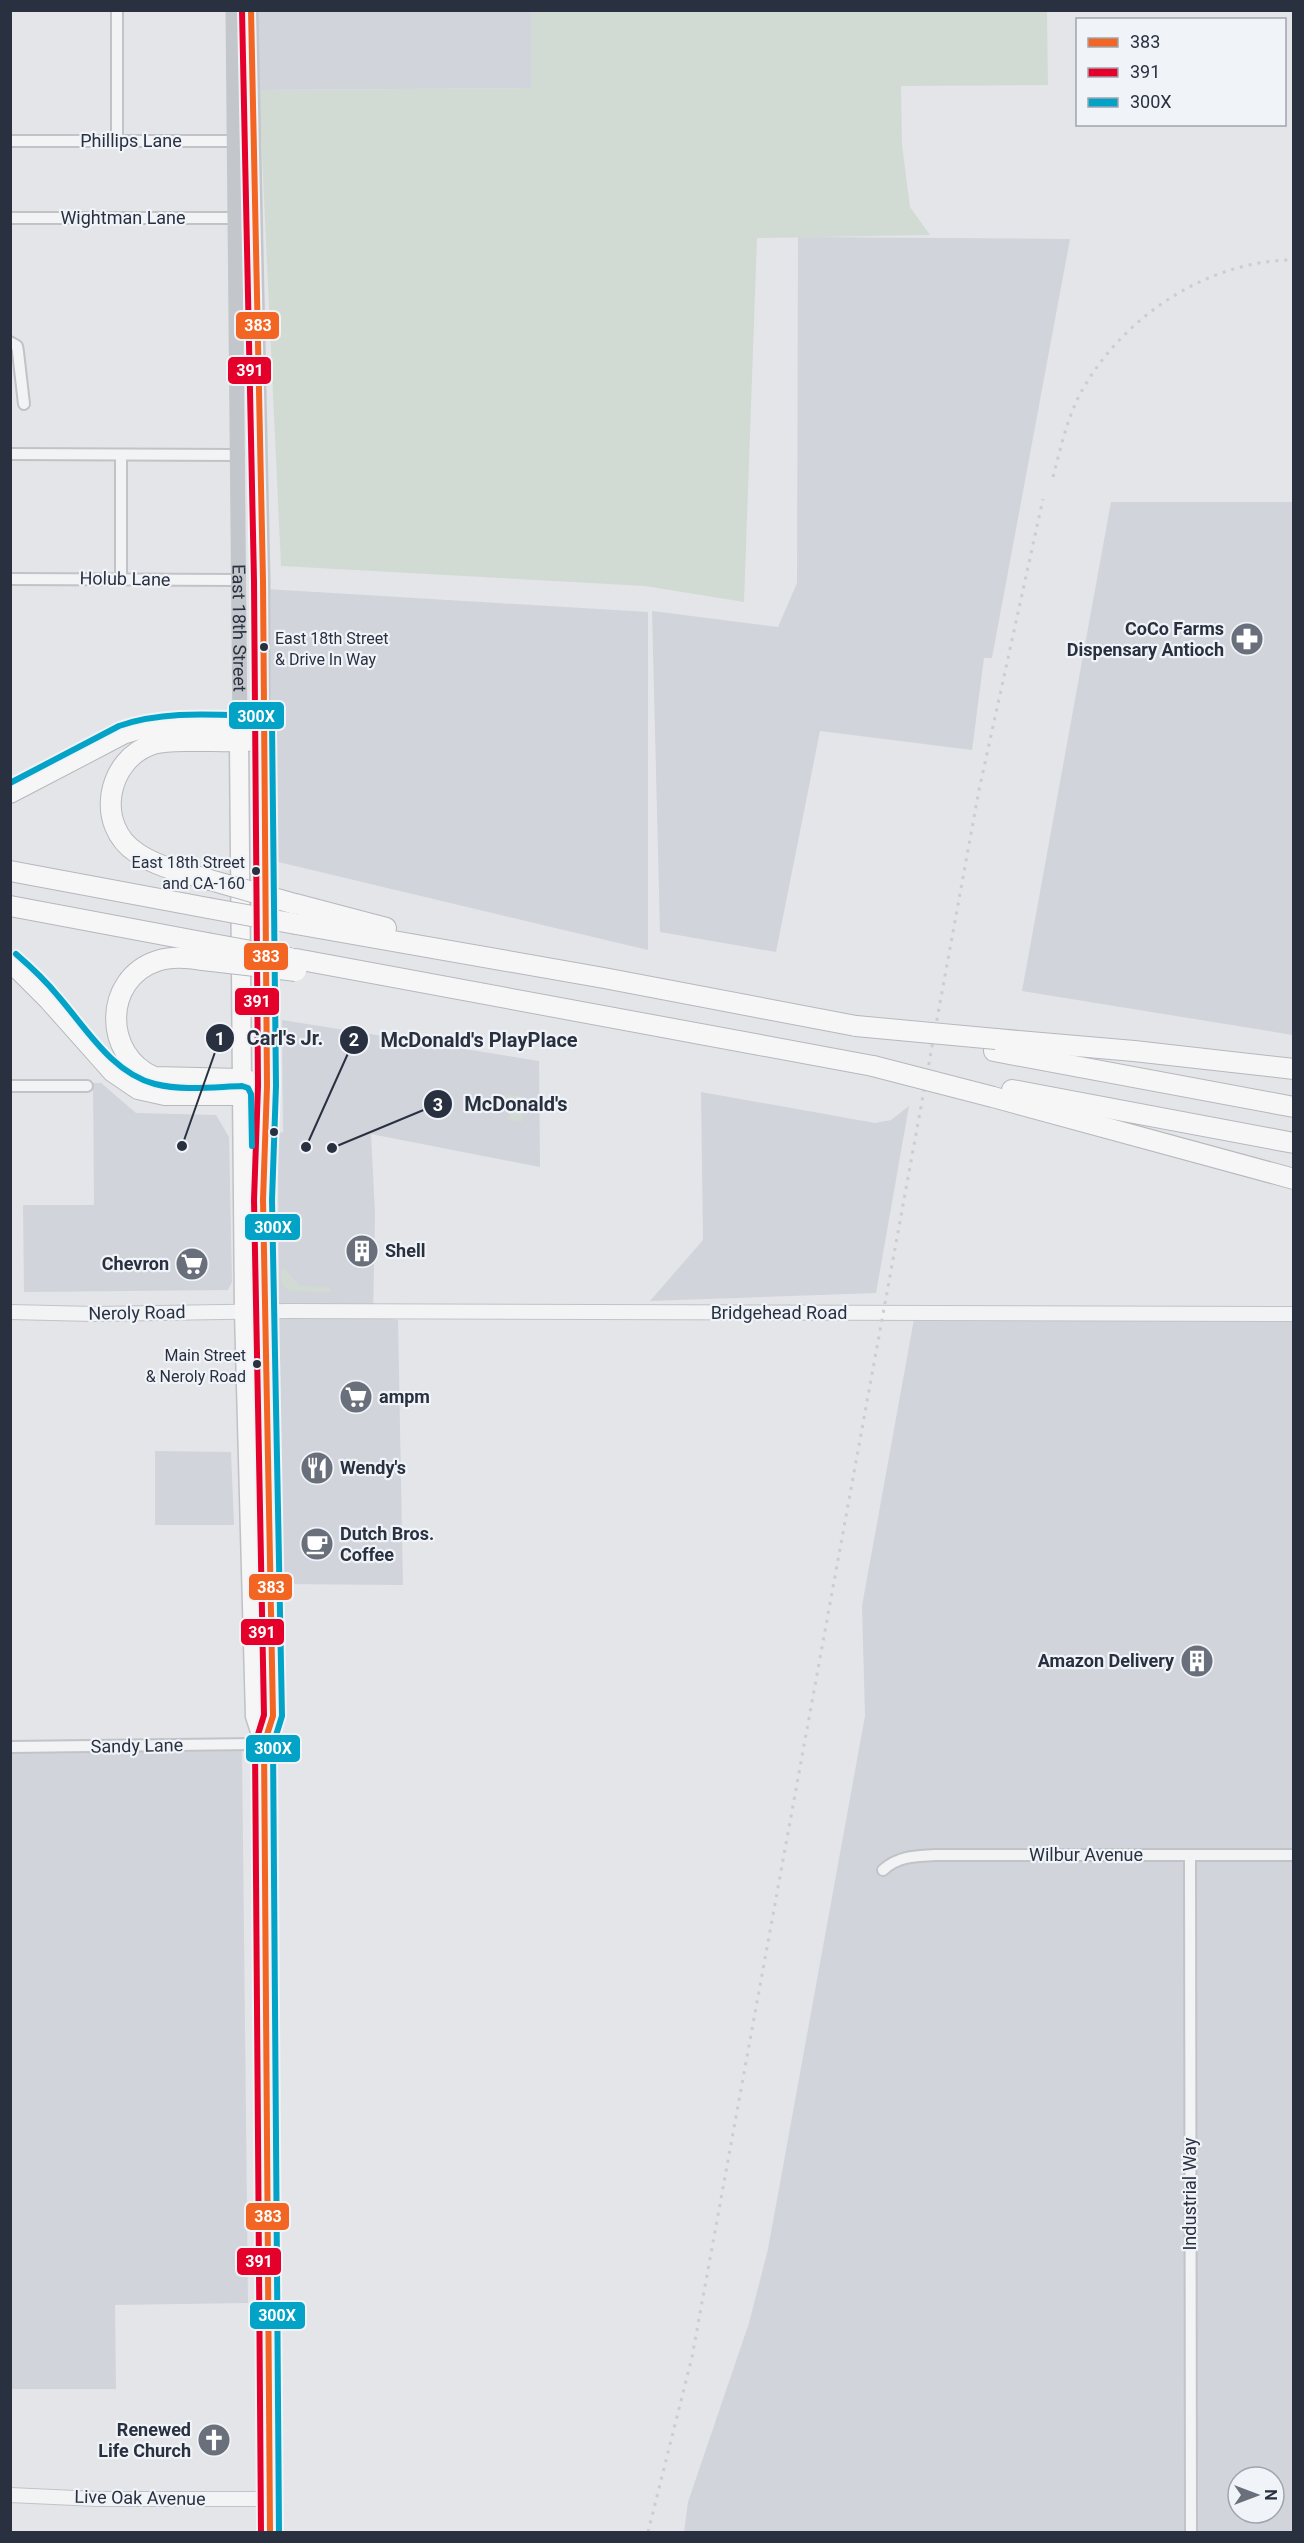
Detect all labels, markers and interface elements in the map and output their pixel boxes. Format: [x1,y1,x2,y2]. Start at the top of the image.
legend [1076,18,1286,126]
text: 383 [1130,31,1160,52]
text: 391 [1130,61,1160,82]
text: 300X [1130,91,1172,112]
street label: Phillips Lane [80,130,182,151]
street label: Wightman Lane [60,207,186,228]
line badge: 383 [235,311,280,340]
text: 383 [244,316,272,335]
line badge: 391 [227,356,272,385]
text: 391 [236,361,264,380]
street label: East 18th Street [228,564,251,692]
street label: Holub Lane [79,567,171,590]
place label: CoCo Farms Dispensary Antioch [1067,618,1224,660]
pharmacy icon: CoCo Farms Dispensary Antioch [1229,621,1265,657]
place label: East 18th Street & Drive In Way [275,629,388,669]
marker: East 18th Street & Drive In Way [258,641,270,653]
line badge: 300X [228,701,285,730]
text: 300X [237,707,275,726]
place label: East 18th Street and CA-160 [132,853,245,893]
marker: East 18th Street and CA-160 [250,865,262,877]
line badge: 383 [243,942,289,971]
text: 383 [252,947,280,966]
line badge: 391 [234,987,280,1016]
text: 391 [243,992,271,1011]
callout: Carl's Jr. [205,1019,335,1057]
callout: McDonald's PlayPlace [339,1021,590,1059]
text: Carl's Jr. [247,1026,323,1050]
text: 1 [215,1028,225,1049]
text: McDonald's PlayPlace [380,1028,578,1052]
text: 2 [349,1029,359,1050]
callout: McDonald's [423,1085,580,1123]
text: McDonald's [464,1092,568,1116]
text: 3 [433,1094,443,1115]
unlabelled marker [268,1126,280,1138]
line badge: 300X [244,1213,301,1241]
text: 300X [254,1218,292,1237]
building icon: Shell [344,1233,380,1269]
place label: Shell [385,1240,425,1261]
supermarket icon: Chevron [174,1246,210,1282]
place label: Chevron [102,1253,169,1274]
street label: Neroly Road [88,1301,186,1324]
street label: Bridgehead Road [711,1302,847,1323]
place label: Main Street & Neroly Road [146,1346,246,1386]
marker: Main Street & Neroly Road [251,1358,263,1370]
supermarket icon: ampm [338,1379,374,1415]
place label: ampm [379,1386,430,1407]
restaurant icon: Wendy's [299,1450,335,1486]
place label: Wendy's [340,1457,406,1478]
place label: Dutch Bros. Coffee [340,1523,434,1565]
cafe icon: Dutch Bros. Coffee [299,1526,335,1562]
line badge: 383 [248,1573,293,1601]
text: 383 [257,1578,285,1597]
line badge: 391 [240,1618,285,1646]
text: 391 [248,1623,276,1642]
building icon: Amazon Delivery [1179,1643,1215,1679]
place label: Amazon Delivery [1038,1650,1175,1671]
street label: Sandy Lane [91,1734,183,1757]
line badge: 300X [245,1734,301,1763]
text: 300X [254,1739,292,1758]
street label: Wilbur Avenue [1029,1844,1143,1865]
street label: Industrial Way [1179,2137,1200,2251]
line badge: 383 [245,2202,290,2231]
text: 383 [254,2207,282,2226]
line badge: 391 [236,2247,282,2276]
text: 391 [245,2252,273,2271]
line badge: 300X [249,2301,306,2330]
text: 300X [258,2306,296,2325]
place label: Renewed Life Church [98,2419,191,2461]
church icon: Renewed Life Church [196,2422,232,2458]
north arrow [1226,2465,1286,2525]
street label: Live Oak Avenue [74,2486,206,2509]
text: N [1261,2489,1280,2501]

